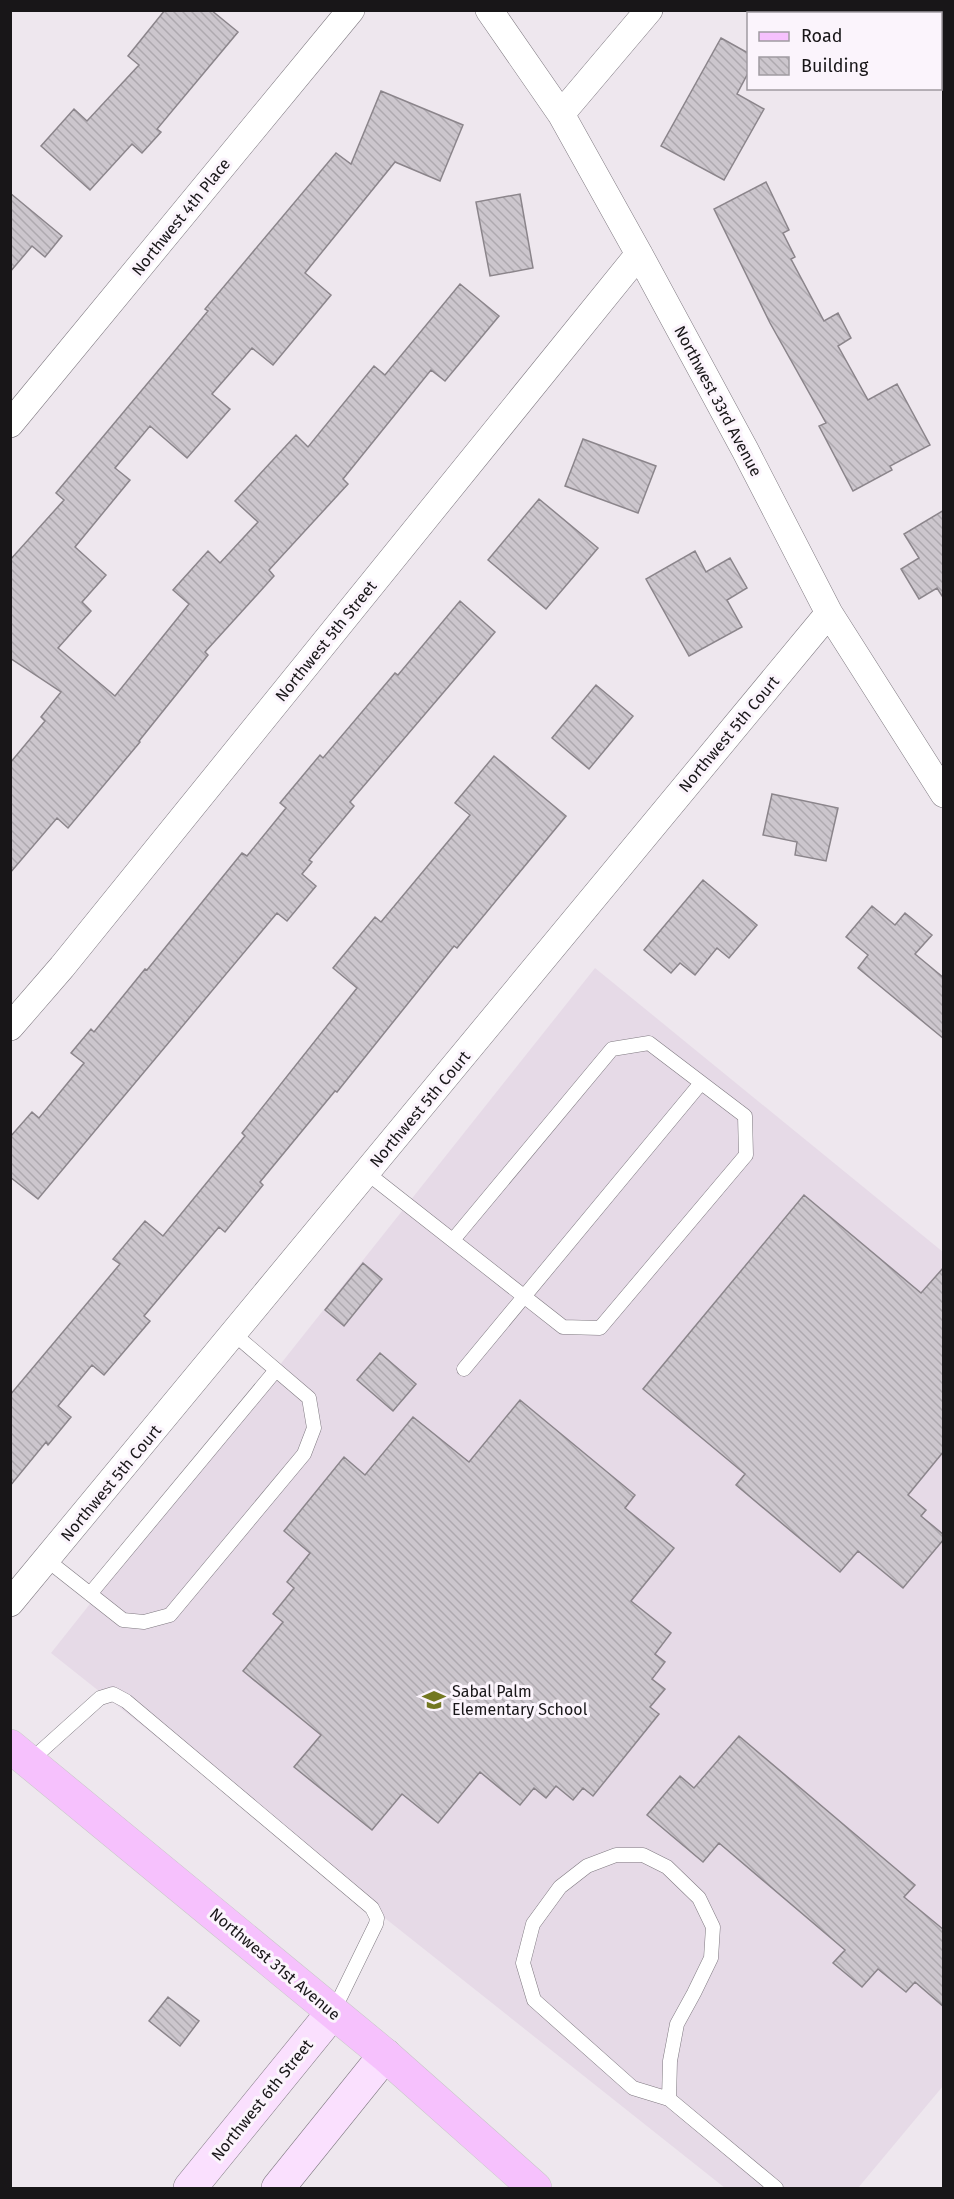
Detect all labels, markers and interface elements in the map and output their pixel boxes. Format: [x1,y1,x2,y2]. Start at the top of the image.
legend [747,12,942,90]
text: Road [801,25,843,47]
text: Building [801,55,869,77]
street label: Northwest 4th Place [128,154,234,280]
street label: Northwest 33rd Avenue [670,322,766,480]
street label: Northwest 5th Street [271,577,381,705]
street label: Northwest 5th Court [675,672,783,796]
street label: Northwest 5th Court [366,1047,474,1171]
street label: Northwest 5th Court [57,1421,165,1545]
place label: Sabal Palm Elementary School [452,1682,588,1719]
school or university icon: Sabal Palm Elementary School [421,1687,447,1713]
street label: Northwest 31st Avenue [206,1904,344,2024]
street label: Northwest 6th Street [207,2035,317,2165]

